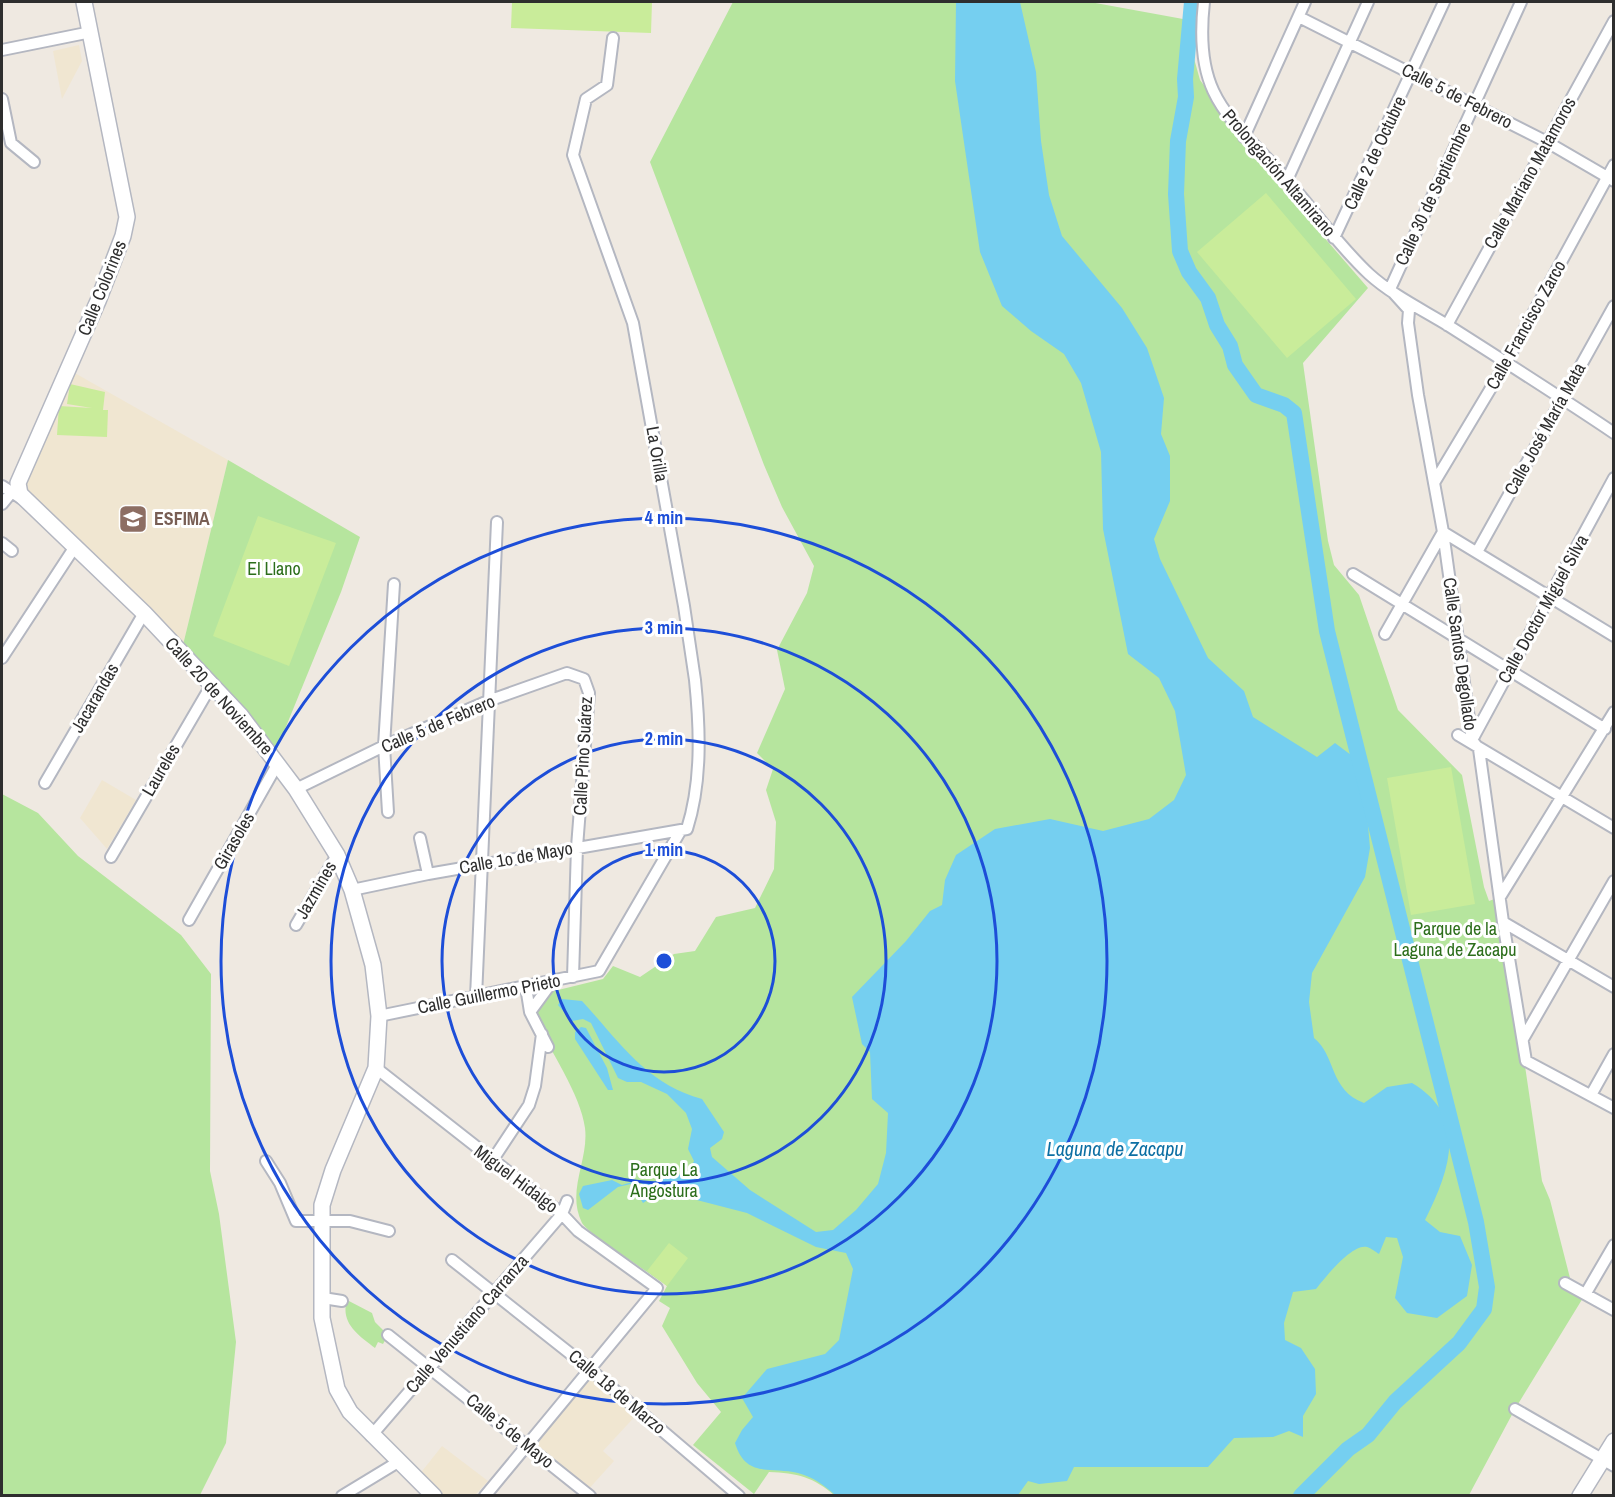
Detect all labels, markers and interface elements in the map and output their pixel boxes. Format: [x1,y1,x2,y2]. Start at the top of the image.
street label: Calle 5 de Febrero [1397,57,1517,134]
street label: Calle 2 de Octubre [1337,92,1412,214]
street label: Calle Mariano Matamoros [1477,92,1582,253]
street label: Prolongación Altamirano [1217,103,1342,242]
street label: Calle 30 de Septiembre [1388,118,1477,269]
street label: Calle Colorines [71,236,132,339]
street label: Calle Francisco Zarco [1480,256,1571,394]
street label: Calle José María Mata [1498,358,1591,499]
street label: La Orilla [640,424,675,484]
school or university icon: ESFIMA [117,503,149,535]
text: 4 min [645,505,683,530]
place label: ESFIMA [154,506,210,531]
street label: Calle Doctor Miguel Silva [1491,530,1594,688]
park label: El Llano [247,556,301,581]
street label: Calle Santos Degollado [1437,576,1484,732]
text: 3 min [645,615,683,640]
street label: Calle 20 de Noviembre [160,631,279,760]
street label: Jacarandas [65,658,124,737]
street label: Calle 5 de Febrero [377,688,499,759]
street label: Calle Pino Suárez [567,696,598,816]
text: 2 min [645,726,683,751]
street label: Laureles [136,739,186,801]
street label: Girasoles [207,807,260,874]
street label: Calle 1o de Mayo [457,835,575,880]
text: 1 min [645,837,683,862]
street label: Jazmines [289,856,342,923]
park label: Parque de la Laguna de Zacapu [1393,916,1517,962]
centre of rings [654,951,674,971]
street label: Calle Guillermo Prieto [415,967,563,1020]
water label: Laguna de Zacapu [1047,1135,1183,1162]
street label: Miguel Hidalgo [469,1139,563,1218]
park label: Parque La Angostura [629,1157,698,1203]
street label: Calle Venustiano Carranza [399,1249,534,1398]
street label: Calle 18 de Marzo [563,1344,671,1440]
street label: Calle 5 de Mayo [461,1387,560,1474]

